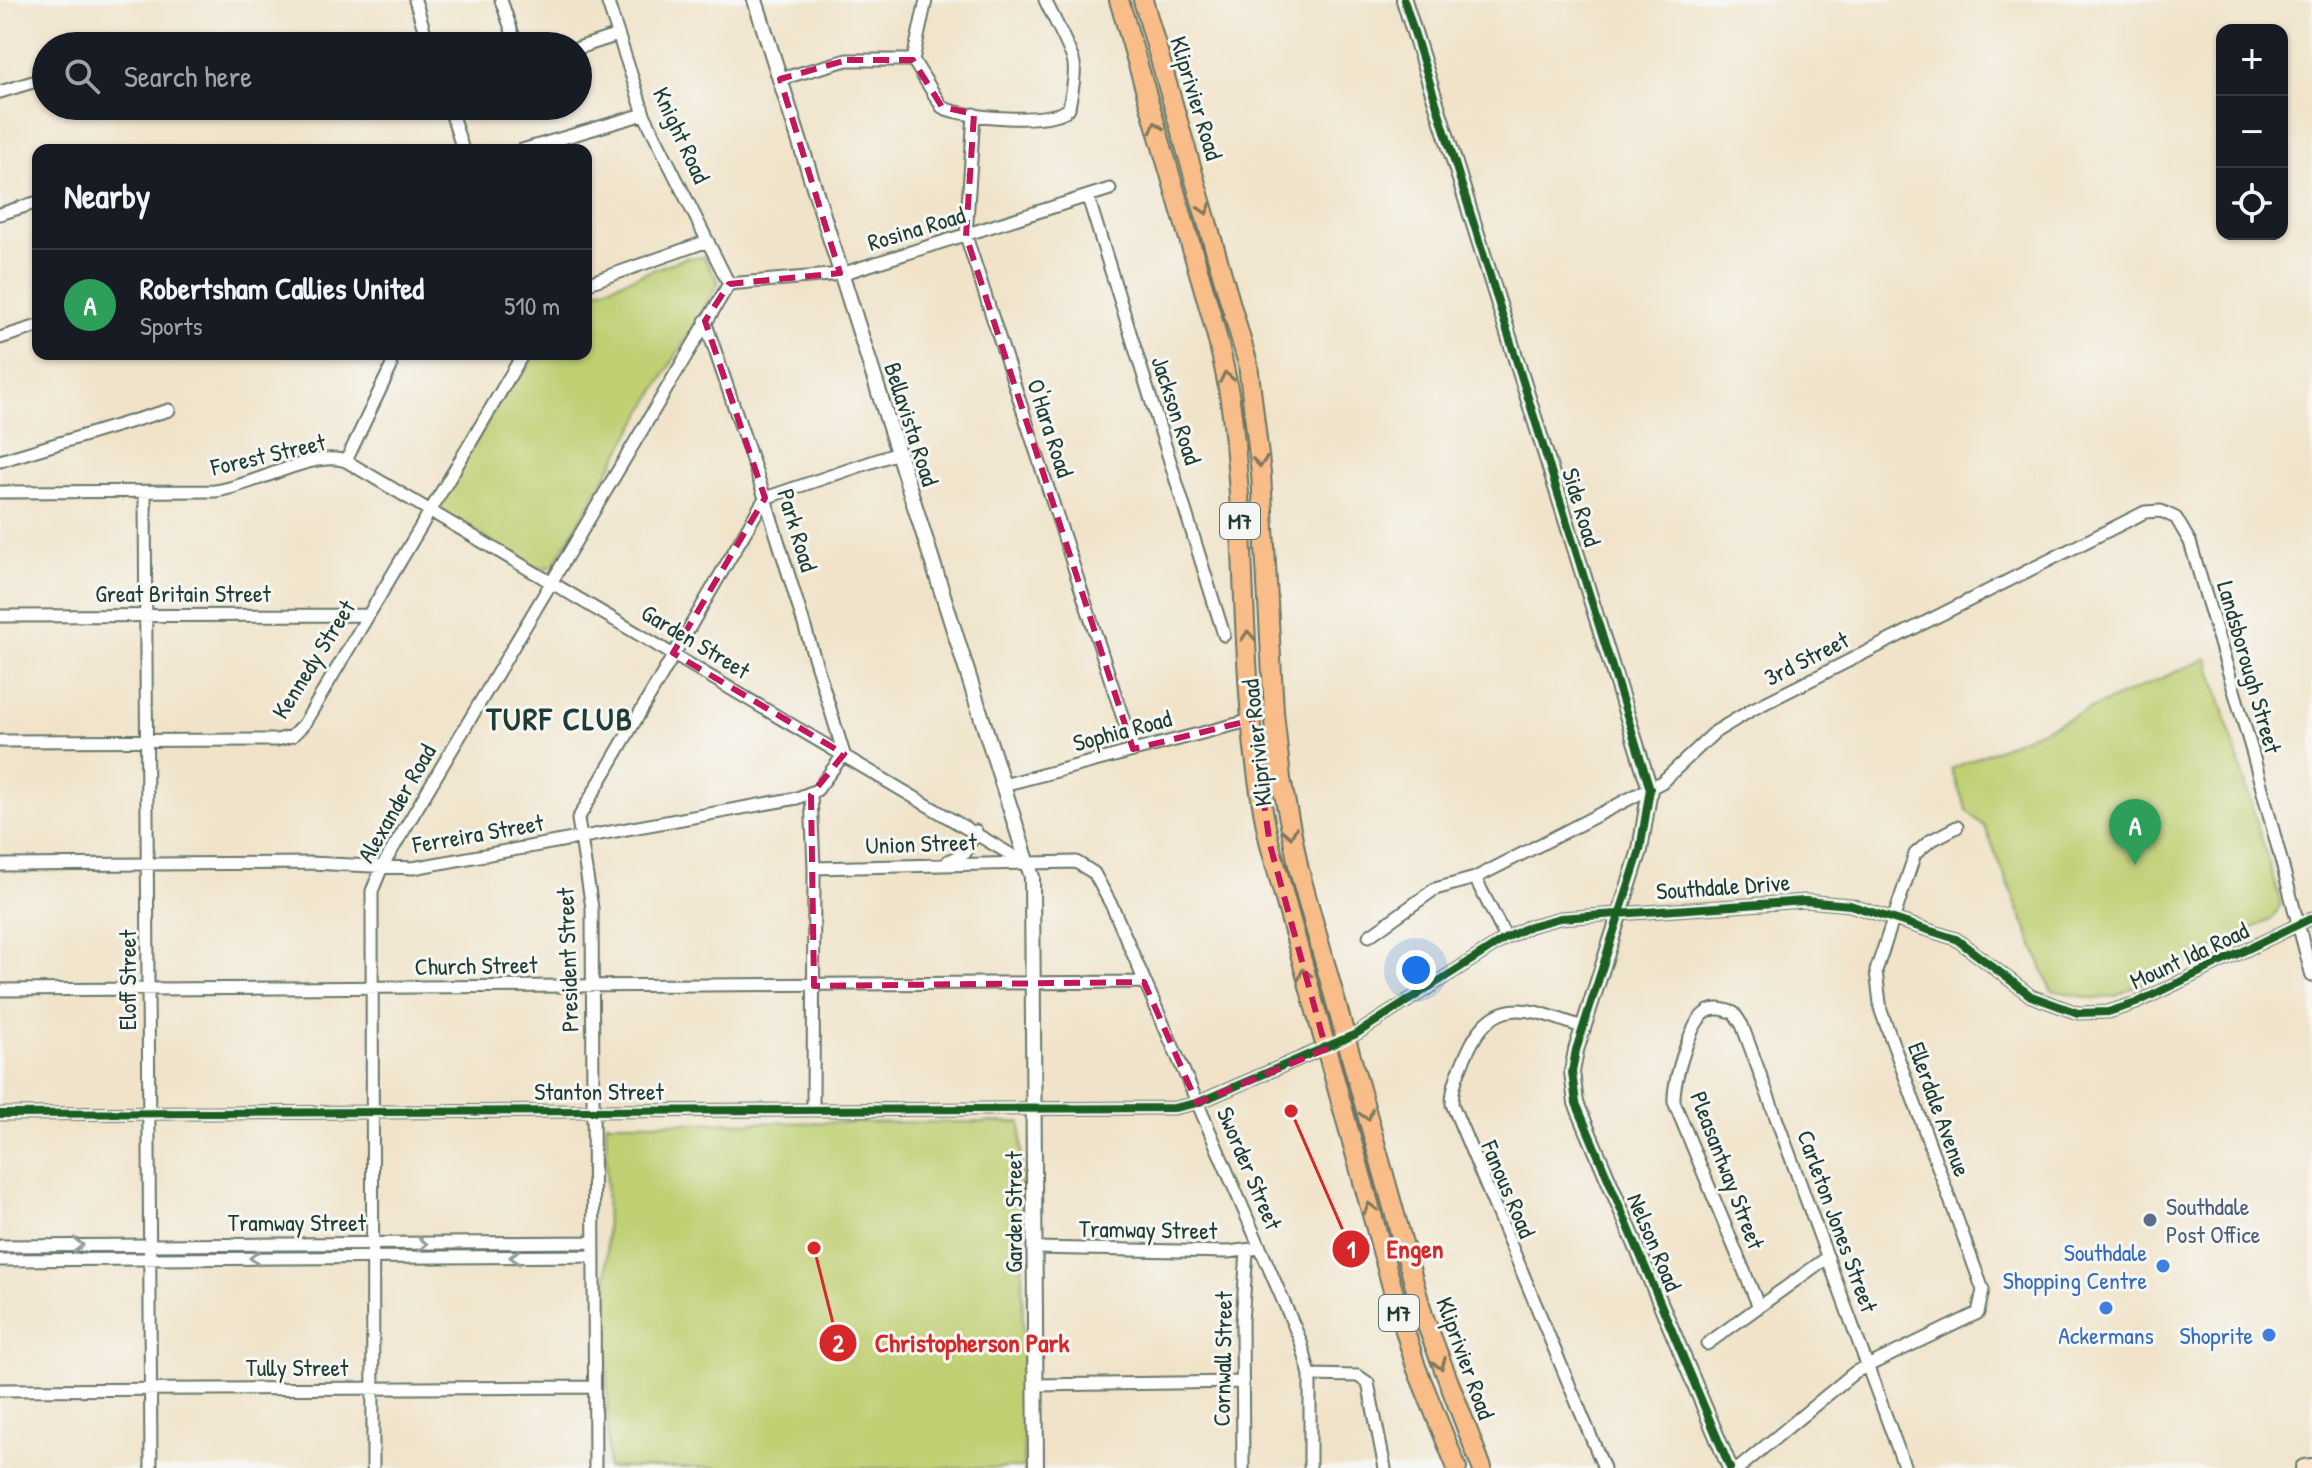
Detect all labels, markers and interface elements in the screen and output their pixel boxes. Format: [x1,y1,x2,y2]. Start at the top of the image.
map controls [2216,24,2288,240]
button: + [2216,24,2288,96]
search box [32,32,592,120]
street label: Kliprivier Road [1163,32,1231,164]
icon: search [60,54,104,98]
text: Search here [124,56,252,96]
street label: Knight Road [646,82,718,188]
button: − [2216,96,2288,168]
one-way arrow [1149,120,1165,134]
button: locate [2216,168,2288,240]
text: Nearby [64,173,150,219]
street label: Rosina Road [863,198,969,258]
one-way arrow [1196,202,1212,215]
text: Robertsham Callies United [140,268,424,308]
text: A [84,288,96,323]
text: 510 m [504,288,560,323]
text: Sports [140,308,203,343]
street label: Jackson Road [1144,352,1210,468]
street label: Bellavista Road [877,358,947,490]
one-way arrow [1218,371,1235,384]
street label: O'Hara Road [1020,375,1082,481]
street label: Forest Street [207,425,329,483]
one-way arrow [1251,456,1268,469]
street label: Side Road [1555,464,1609,550]
street label: Park Road [770,485,826,575]
road number: M7 [1220,503,1260,539]
street label: Great Britain Street [95,577,272,609]
street label: Landsborough Street [2210,577,2290,758]
street label: Kennedy Street [264,593,363,724]
street label: Garden Street [636,596,757,686]
street label: 3rd Street [1758,623,1854,693]
one-way arrow [1239,629,1256,642]
street label: Kliprivier Road [1233,678,1279,808]
district label: TURF CLUB [485,697,634,740]
street label: Sophia Road [1069,702,1175,758]
street label: Alexander Road [349,738,443,868]
pin: A [2109,799,2161,865]
street label: Ferreira Street [409,806,547,860]
street label: Union Street [865,825,978,861]
one-way arrow [1281,826,1298,839]
street label: Southdale Drive [1655,865,1791,907]
street label: President Street [548,887,586,1033]
street label: Mount Ida Road [2124,914,2254,996]
street label: Eloff Street [111,929,143,1030]
street label: Church Street [414,948,538,982]
your location [1396,950,1436,990]
one-way arrow [1297,967,1314,981]
street label: Ellerdale Avenue [1901,1037,1979,1181]
street label: Stanton Street [534,1075,665,1107]
street label: Pleasantway Street [1683,1086,1773,1254]
street label: Sworder Street [1210,1102,1291,1235]
one-way arrow [1358,1107,1374,1121]
street label: Carleton Jones Street [1790,1125,1886,1317]
street label: Fanous Road [1474,1135,1544,1242]
street label: Garden Street [997,1151,1029,1273]
street label: Nelson Road [1620,1188,1690,1296]
place label: Southdale Post Office [2166,1190,2261,1250]
one-way arrow [1363,1202,1379,1216]
street label: Tramway Street [228,1206,367,1238]
marker: Southdale Post Office [2141,1211,2159,1229]
street label: Tramway Street [1079,1212,1218,1246]
callout: Engen [1331,1224,1460,1274]
text: Engen [1387,1231,1443,1267]
text: 1 [1347,1233,1356,1265]
one-way arrow [416,1235,429,1253]
one-way arrow [72,1236,85,1254]
place label: Southdale Shopping Centre [2003,1236,2147,1296]
one-way arrow [508,1248,521,1266]
one-way arrow [248,1250,261,1267]
marker: Southdale Shopping Centre [2154,1257,2172,1275]
street label: Cornwall Street [1205,1290,1239,1427]
street label: Kliprivier Road [1429,1292,1503,1424]
road number: M7 [1379,1295,1419,1331]
marker: Ackermans [2097,1299,2115,1317]
callout: Christopherson Park [818,1318,1085,1368]
place label: Ackermans [2058,1319,2154,1351]
place label: Shoprite [2180,1319,2253,1351]
text: Christopherson Park [875,1325,1069,1361]
marker: Shoprite [2260,1326,2278,1344]
text: 2 [832,1327,844,1359]
street label: Tully Street [246,1351,349,1383]
one-way arrow [1430,1356,1447,1370]

